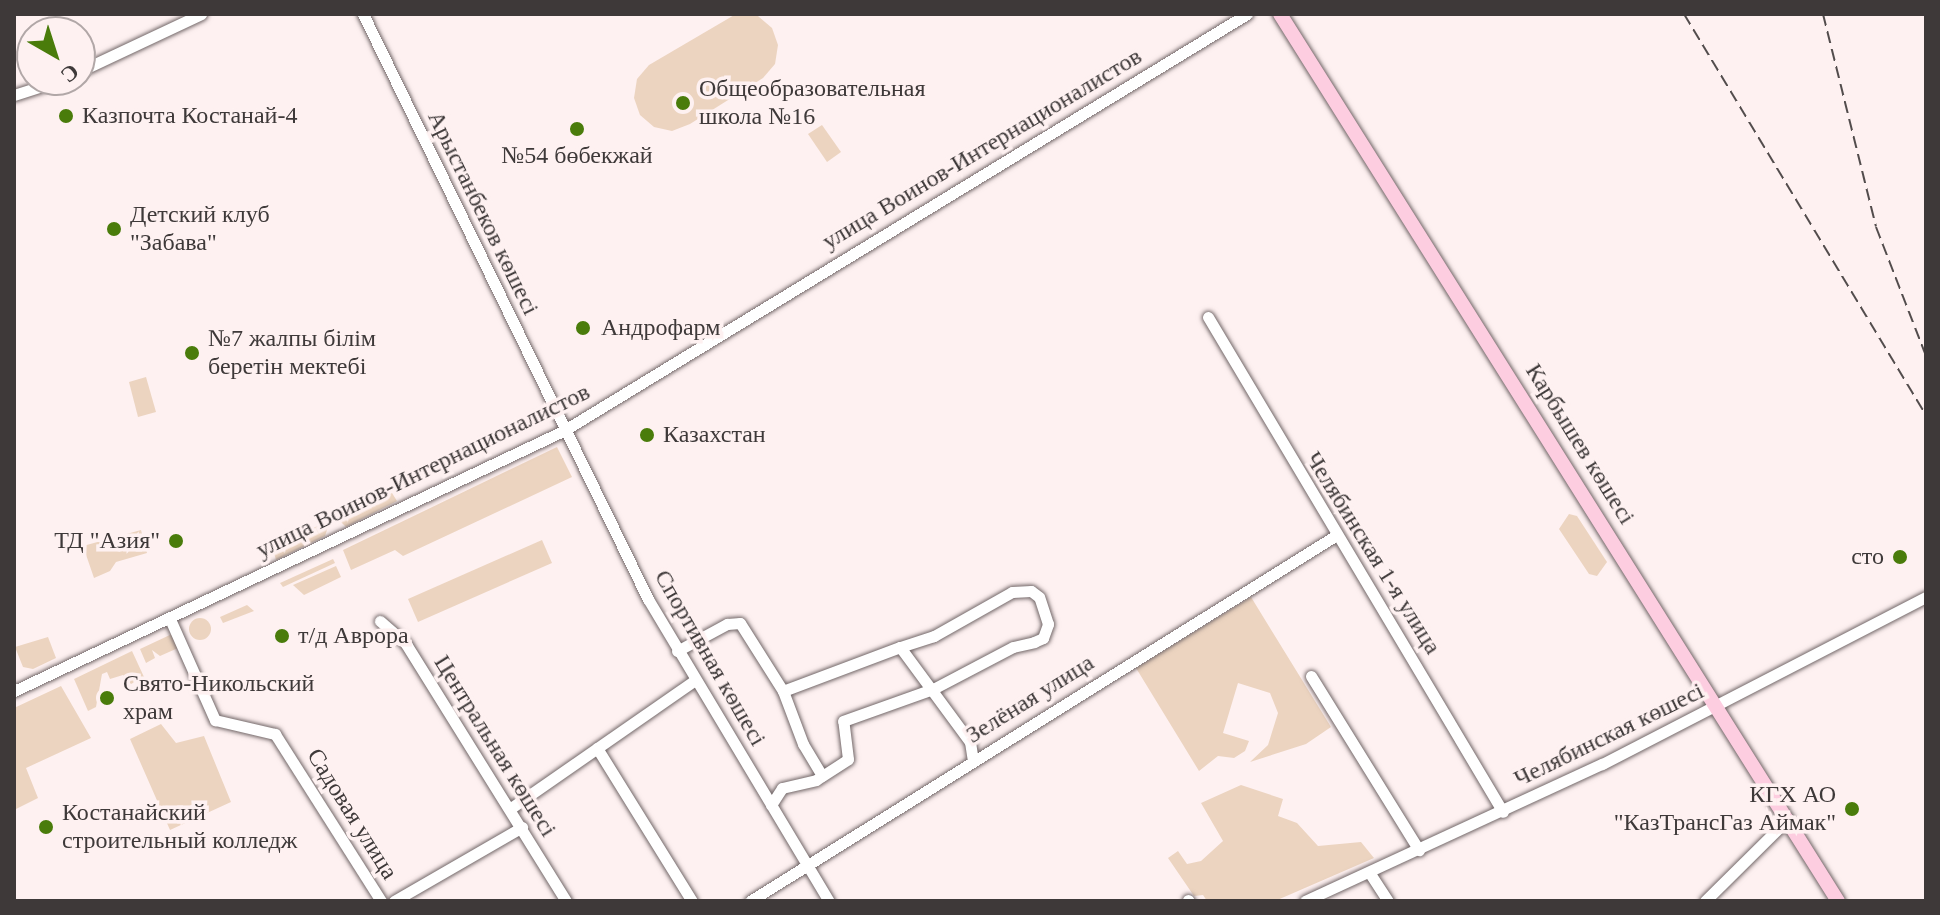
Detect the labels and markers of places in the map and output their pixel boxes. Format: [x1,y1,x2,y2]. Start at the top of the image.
place label: Общеобразовательная школа №16 [699,75,926,131]
marker: Общеобразовательная школа №16 [674,94,692,112]
place label: Казпочта Костанай-4 [82,102,297,130]
marker: Казпочта Костанай-4 [57,107,75,125]
marker: №54 бөбекжай [568,120,586,138]
place label: №54 бөбекжай [501,142,653,170]
place label: Детский клуб "Забава" [130,201,270,257]
marker: Детский клуб "Забава" [105,220,123,238]
place label: Андрофарм [601,314,720,342]
marker: Андрофарм [572,317,594,339]
place label: №7 жалпы білім беретін мектебі [208,325,376,381]
marker: №7 жалпы білім беретін мектебі [183,344,201,362]
place label: Казахстан [663,421,766,449]
marker: Казахстан [638,426,656,444]
place label: ТД "Азия" [54,527,160,555]
marker: ТД "Азия" [167,532,185,550]
place label: сто [1851,543,1884,571]
marker: сто [1891,548,1909,566]
place label: т/д Аврора [298,622,409,650]
marker: т/д Аврора [273,627,291,645]
place label: Свято-Никольский храм [123,670,314,726]
marker: Свято-Никольский храм [98,689,116,707]
place label: КГХ АО "КазТрансГаз Аймак" [1614,781,1836,837]
place label: Костанайский строительный колледж [62,799,297,855]
marker: КГХ АО "КазТрансГаз Аймак" [1843,800,1861,818]
marker: Костанайский строительный колледж [37,818,55,836]

